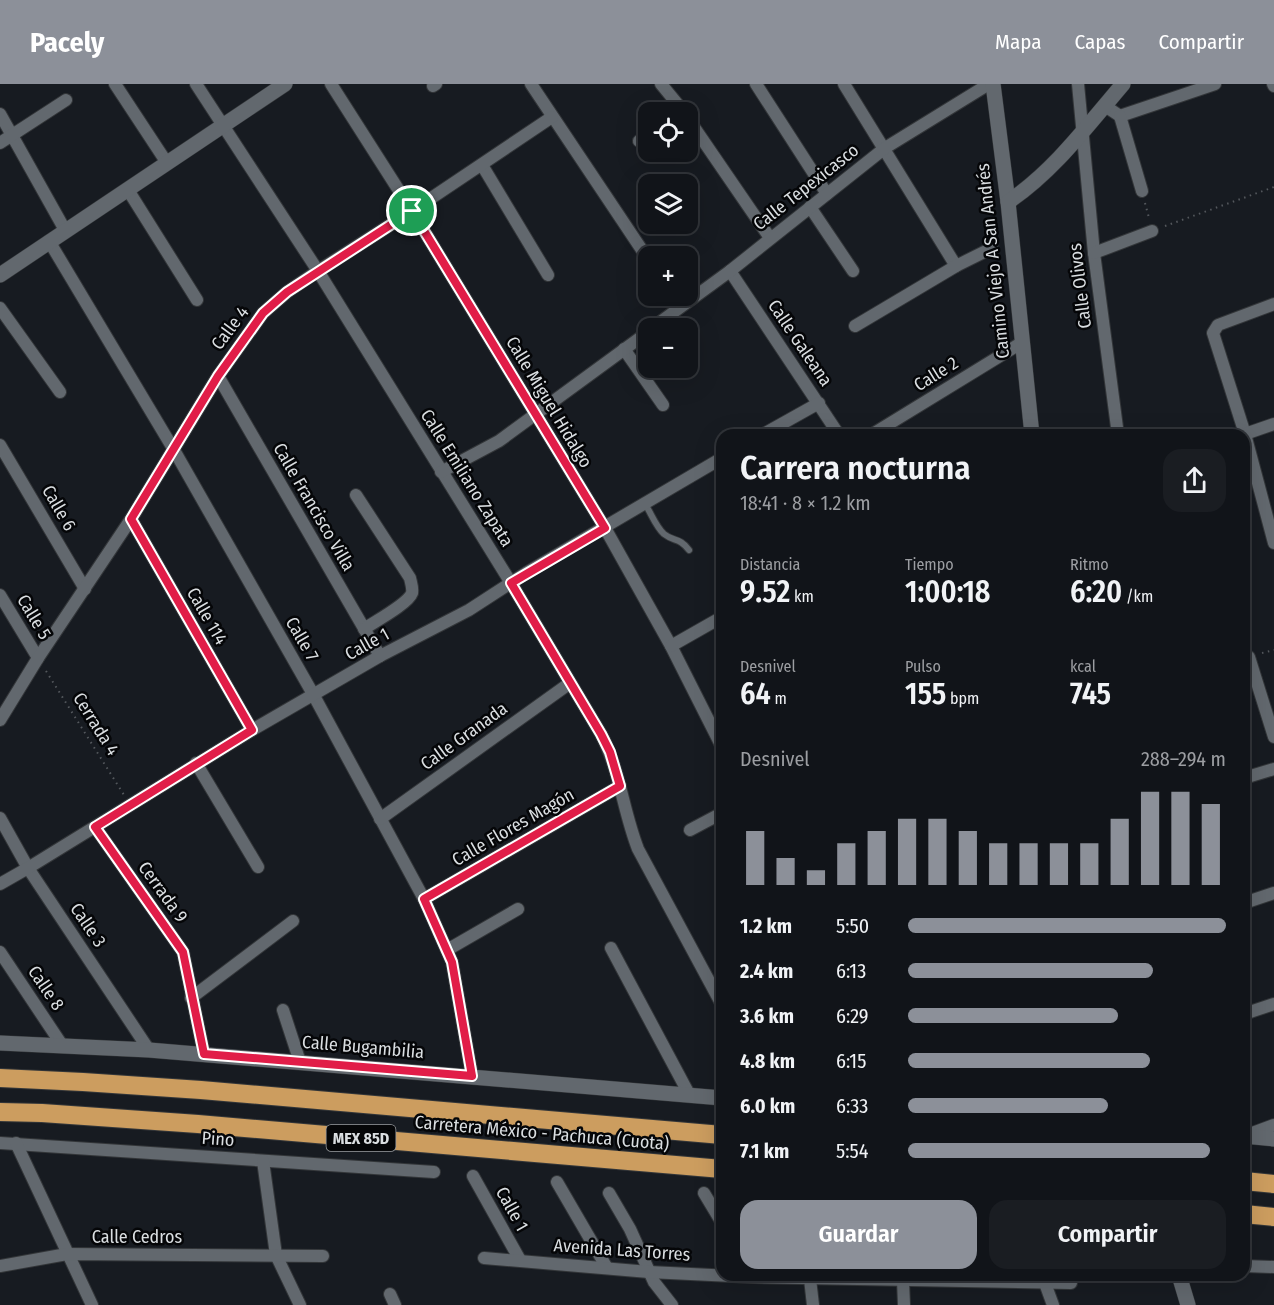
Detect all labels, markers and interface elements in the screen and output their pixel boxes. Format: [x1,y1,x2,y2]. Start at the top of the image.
text: Pacely [30,26,104,59]
text: Mapa [995,29,1042,55]
text: Capas [1075,29,1125,55]
text: Compartir [1158,29,1244,55]
map controls [638,102,698,378]
button: locate [638,102,698,162]
street label: Calle Tepexicasco [749,139,863,235]
street label: Camino Viejo A San Andrés [972,162,1014,360]
button: layers [638,174,698,234]
pin [386,185,437,236]
icon: arrive [395,194,428,227]
street label: Calle Olivos [1064,242,1096,330]
button: + [638,246,698,306]
street label: Calle Galeana [763,296,837,391]
street label: Calle 4 [207,302,254,354]
button: − [638,318,698,378]
street label: Calle Miguel Hidalgo [501,332,597,472]
street label: Calle 2 [910,352,962,396]
street label: Calle Emiliano Zapata [416,405,518,551]
street label: Calle Francisco Villa [268,439,360,575]
text: Carrera nocturna [740,448,971,488]
button: share [1163,449,1226,512]
street label: Calle 6 [37,481,81,535]
text: 18:41 · 8 × 1.2 km [740,491,871,515]
text: Distancia [740,555,800,574]
text: Tiempo [905,555,954,574]
text: Ritmo [1070,555,1109,574]
text: 9.52 [740,574,790,610]
text: 1:00:18 [905,574,991,610]
text: 6:20 [1070,574,1122,610]
street label: Calle 114 [182,583,232,649]
text: km [790,587,814,606]
text: /km [1122,587,1153,606]
street label: Calle 5 [12,591,56,643]
street label: Calle 7 [281,613,323,665]
street label: Calle 1 [341,623,393,665]
text: Desnivel [740,657,796,676]
text: Pulso [905,657,941,676]
text: kcal [1070,657,1096,676]
text: 64 [740,676,771,712]
text: 155 [905,676,946,712]
text: 745 [1070,676,1111,712]
street label: Cerrada 4 [68,689,124,760]
text: m [771,689,787,708]
text: bpm [946,689,979,708]
street label: Calle Granada [416,697,512,775]
text: Desnivel [740,747,810,771]
text: 288–294 m [1141,747,1226,771]
street label: Calle Flores Magón [448,783,578,871]
street label: Cerrada 9 [134,857,192,927]
street label: Calle 3 [65,899,111,951]
text: 1.2 km [740,914,792,938]
text: 5:50 [836,914,869,938]
text: 2.4 km [740,959,793,983]
text: 6:13 [836,959,866,983]
street label: Calle 8 [23,961,69,1015]
text: 3.6 km [740,1004,794,1028]
text: 6:29 [836,1004,869,1028]
street label: Calle Bugambilia [301,1031,425,1063]
text: 4.8 km [740,1049,795,1073]
text: 6:15 [836,1049,866,1073]
text: 6.0 km [740,1094,795,1118]
text: 6:33 [836,1094,868,1118]
street label: Carretera México - Pachuca (Cuota) [414,1111,670,1155]
road number: MEX 85D [326,1125,395,1151]
street label: Pino [201,1127,235,1151]
text: 7.1 km [740,1139,789,1163]
text: 5:54 [836,1139,868,1163]
street label: Calle 1 [491,1183,533,1235]
button: Guardar [740,1200,977,1269]
button: Compartir [989,1200,1226,1269]
street label: Calle Cedros [92,1226,183,1248]
street label: Avenida Las Torres [553,1234,691,1266]

